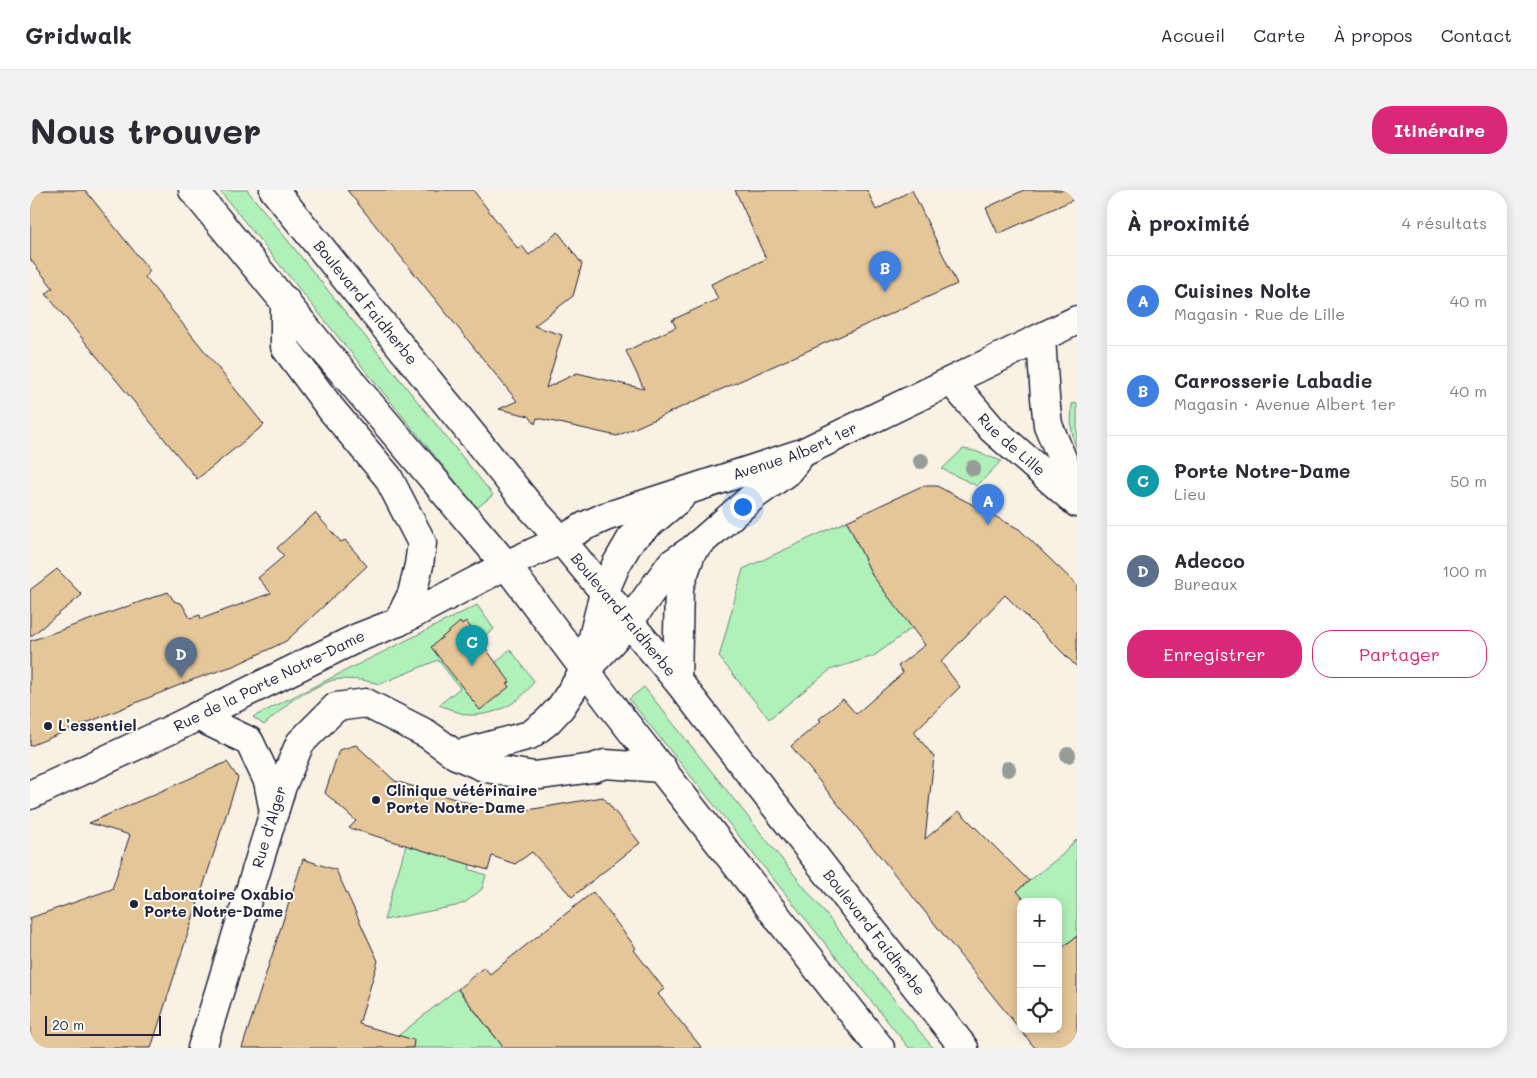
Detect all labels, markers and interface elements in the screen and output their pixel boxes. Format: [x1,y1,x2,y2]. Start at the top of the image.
text: Gridwalk [25,19,132,50]
text: Accueil [1160,23,1225,47]
text: Carte [1253,23,1305,47]
text: À propos [1333,23,1413,47]
text: Contact [1441,23,1512,47]
button: Itinéraire [1372,106,1507,154]
text: Nous trouver [30,107,261,153]
text: À proximité [1127,209,1250,236]
text: 4 résultats [1402,212,1487,233]
street label: Boulevard Faidherbe [310,236,422,368]
pin: B [869,251,901,292]
text: Cuisines Nolte [1174,278,1311,303]
text: A [1137,290,1149,311]
text: 40 m [1450,290,1487,311]
text: Magasin · Rue de Lille [1174,303,1345,324]
text: Carrosserie Labadie [1174,368,1372,393]
text: B [1138,380,1148,401]
text: 40 m [1450,380,1487,401]
text: Magasin · Avenue Albert 1er [1174,393,1396,414]
street label: Rue de Lille [974,408,1050,480]
street label: Avenue Albert 1er [730,417,860,484]
text: Porte Notre-Dame [1174,458,1350,483]
text: C [1137,470,1149,491]
text: 50 m [1450,470,1487,491]
text: Lieu [1174,483,1206,504]
pin: A [972,484,1004,525]
your location [730,494,756,520]
street label: Boulevard Faidherbe [567,548,681,680]
text: Adecco [1174,548,1245,573]
text: D [1137,560,1149,581]
text: 100 m [1442,560,1487,581]
text: Bureaux [1174,573,1238,594]
pin: C [456,625,488,666]
street label: Rue de la Porte Notre-Dame [171,628,367,736]
button: Enregistrer [1127,630,1302,678]
button: Partager [1312,630,1487,678]
pin: D [165,637,197,678]
place label: L’essentiel [58,715,137,735]
marker: L’essentiel [42,720,54,732]
place label: Clinique vétérinaire Porte Notre-Dame [386,780,537,817]
street label: Rue d'Alger [247,783,290,870]
marker: Clinique vétérinaire Porte Notre-Dame [370,794,382,806]
street label: Boulevard Faidherbe [819,865,930,999]
place label: Laboratoire Oxabio Porte Notre-Dame [144,884,294,921]
marker: Laboratoire Oxabio Porte Notre-Dame [128,898,140,910]
map controls [1017,898,1062,1033]
button: + [1017,898,1062,943]
button: − [1017,943,1062,988]
button: locate [1017,988,1062,1033]
scale bar [45,1013,161,1036]
text: 20 m [52,1015,84,1034]

